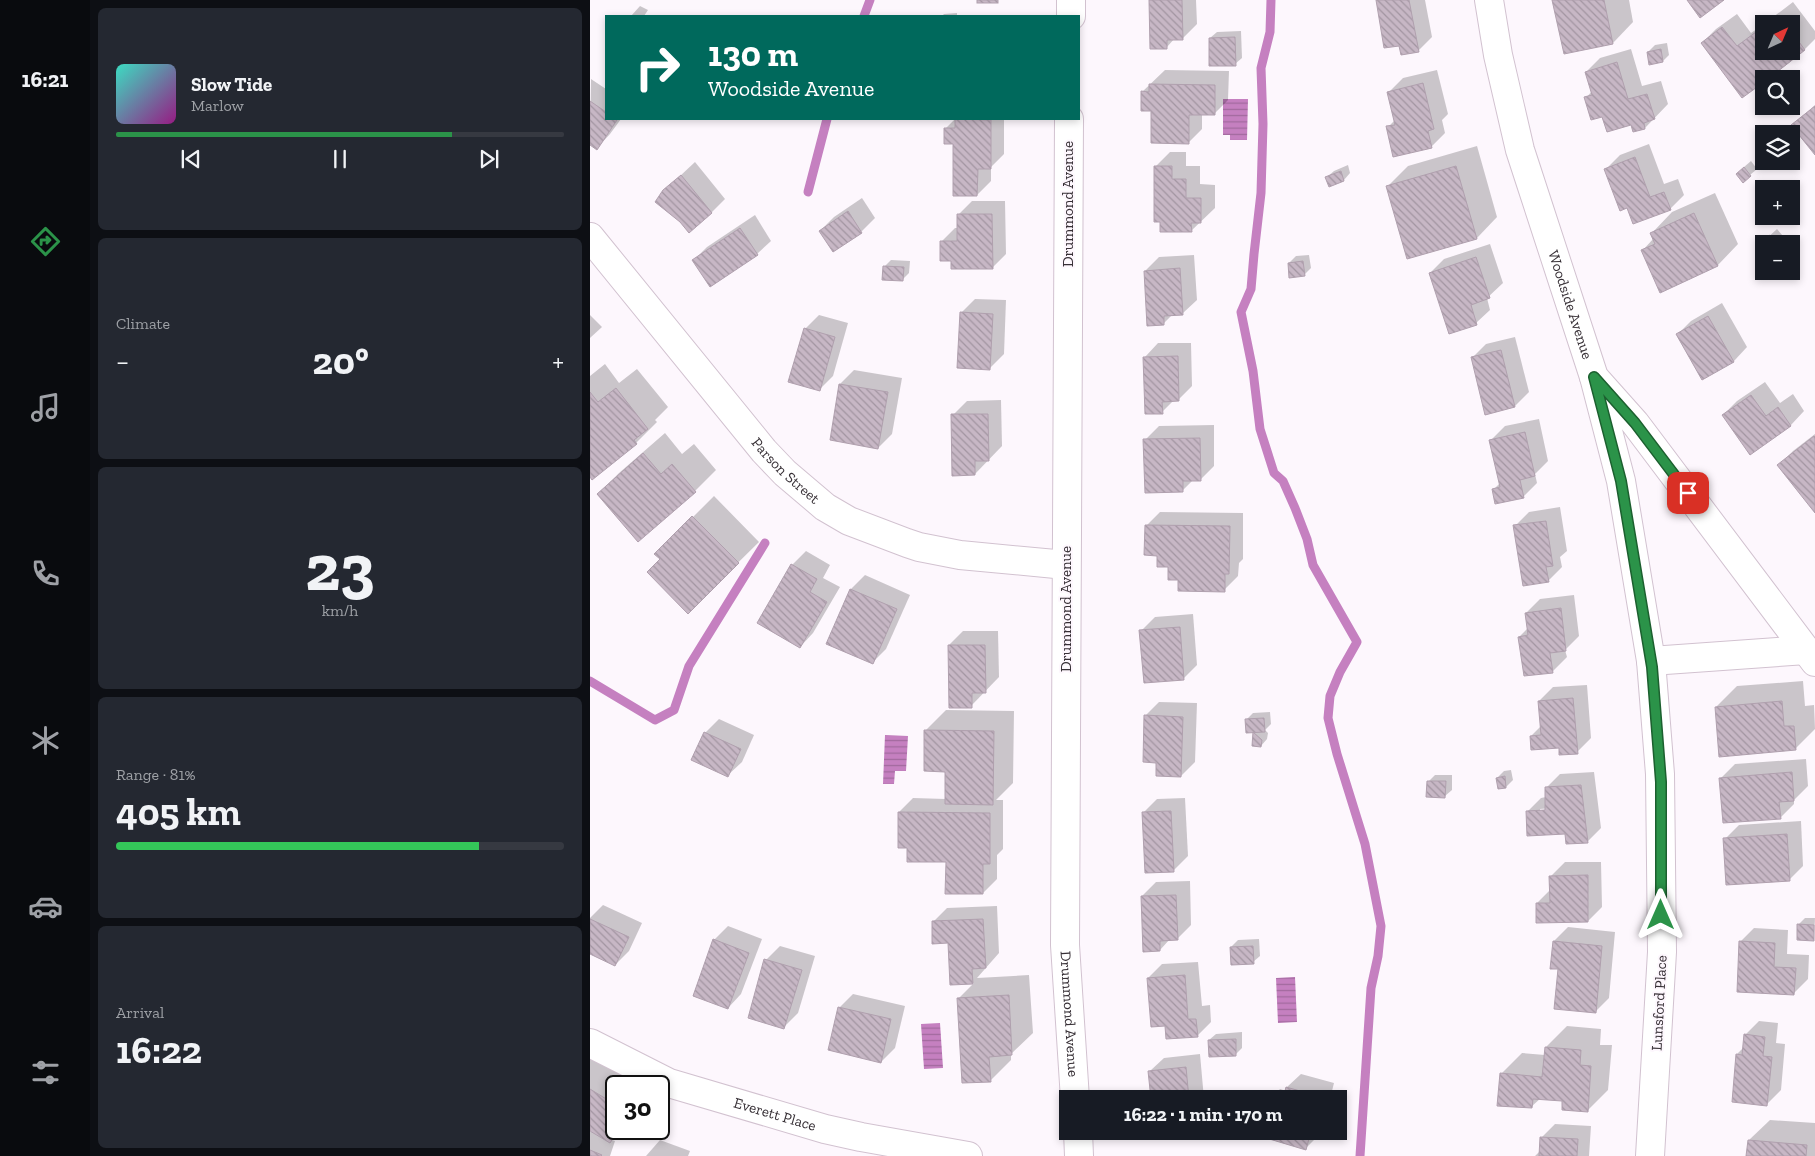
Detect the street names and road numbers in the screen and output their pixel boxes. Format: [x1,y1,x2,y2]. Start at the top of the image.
street label: Drummond Avenue [1059,141,1077,267]
street label: Woodside Avenue [1544,248,1597,362]
street label: Parson Street [748,434,824,508]
street label: Drummond Avenue [1057,546,1075,672]
street label: Drummond Avenue [1056,950,1083,1077]
street label: Lunsford Place [1648,955,1670,1051]
street label: Everett Place [732,1094,818,1135]

